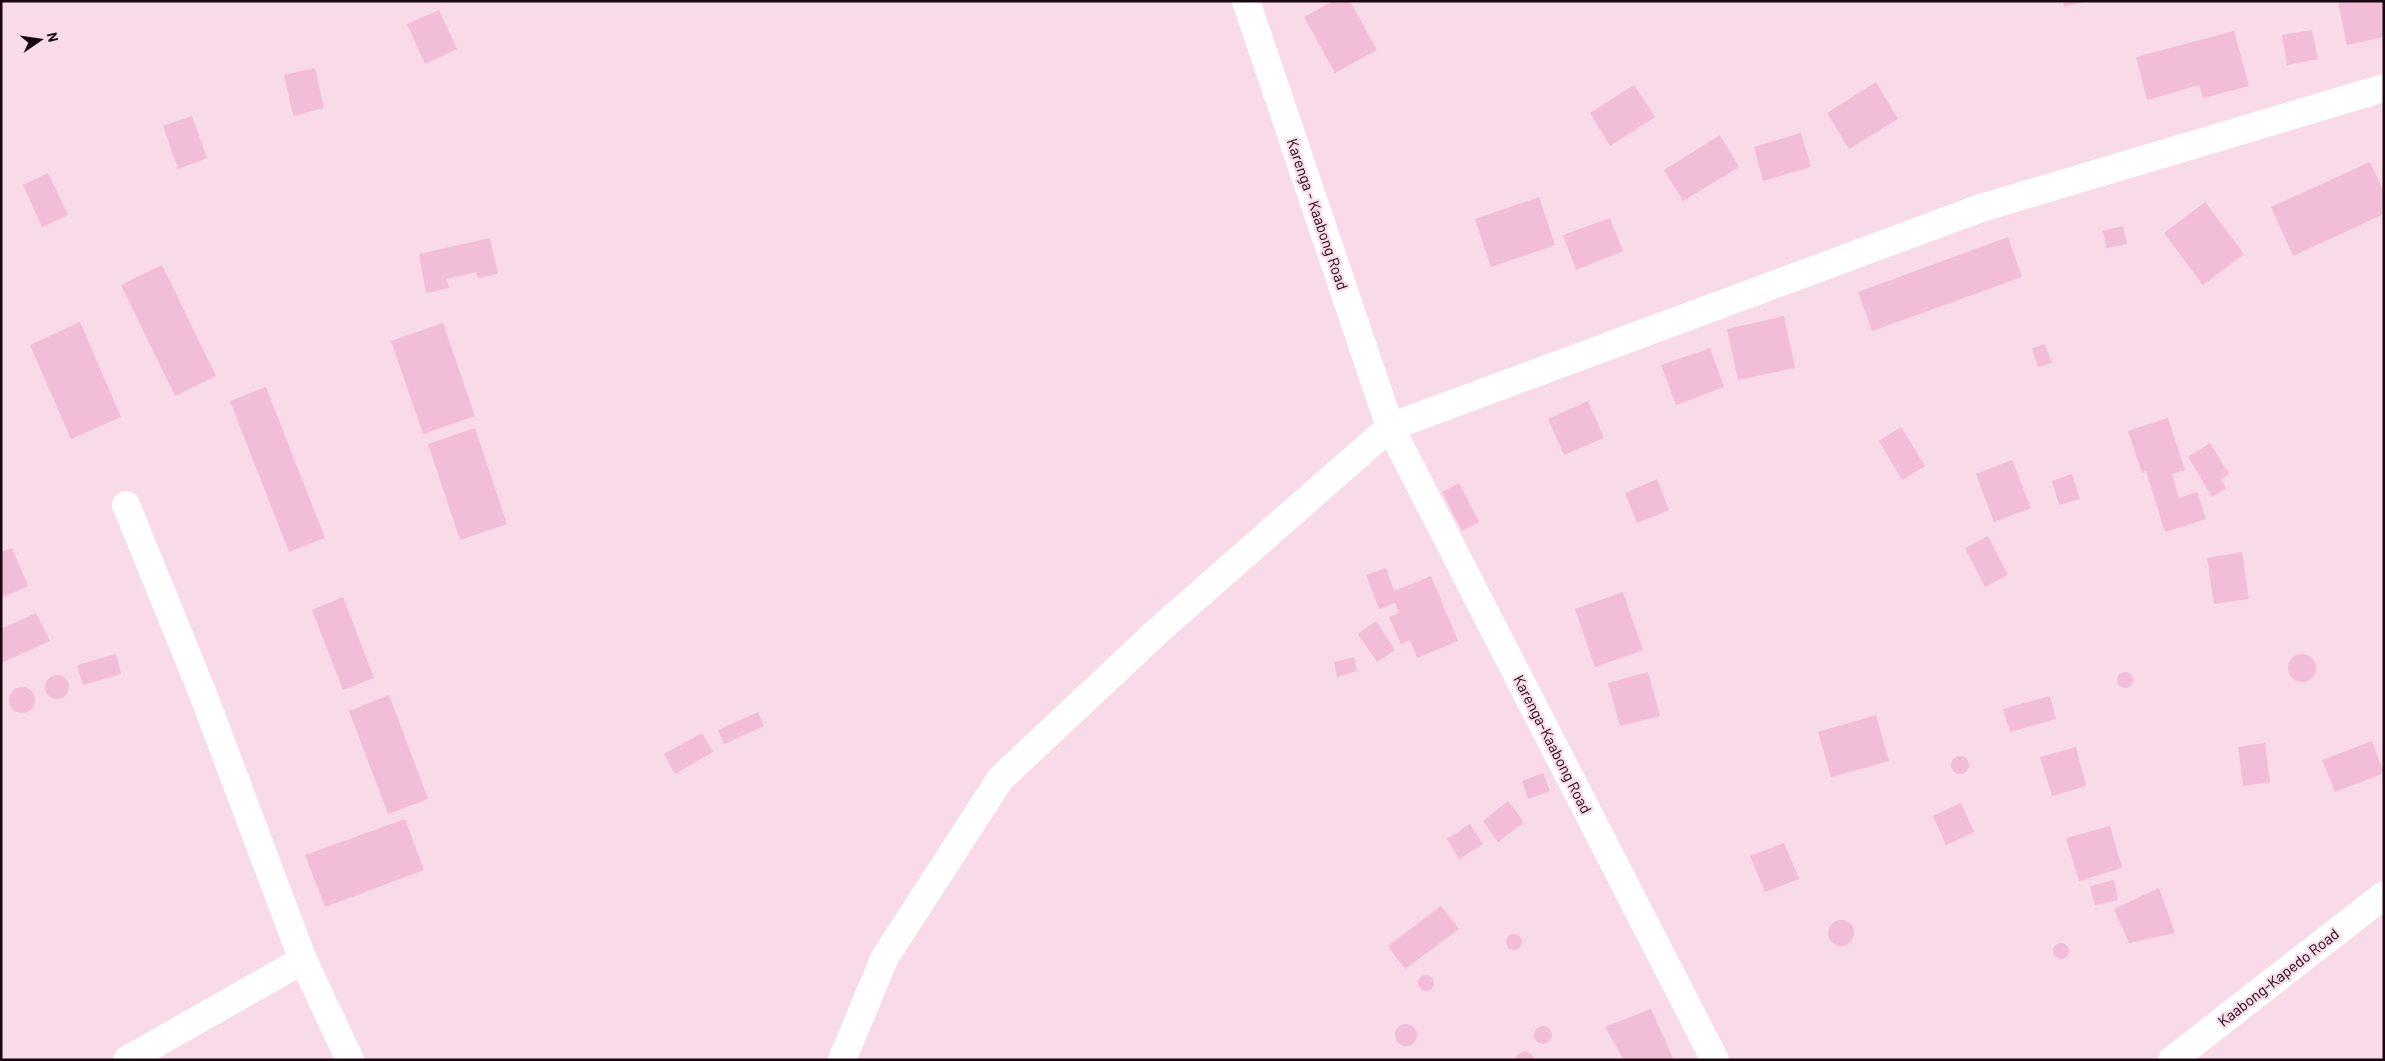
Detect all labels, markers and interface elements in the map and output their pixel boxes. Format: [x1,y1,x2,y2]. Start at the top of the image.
north arrow [15,15,65,65]
text: N [44,31,62,43]
street label: Karenga - Kaabong Road [1284,136,1352,292]
street label: Karenga-Kaabong Road [1510,672,1596,816]
street label: Kaabong-Kapedo Road [2214,924,2342,1030]

